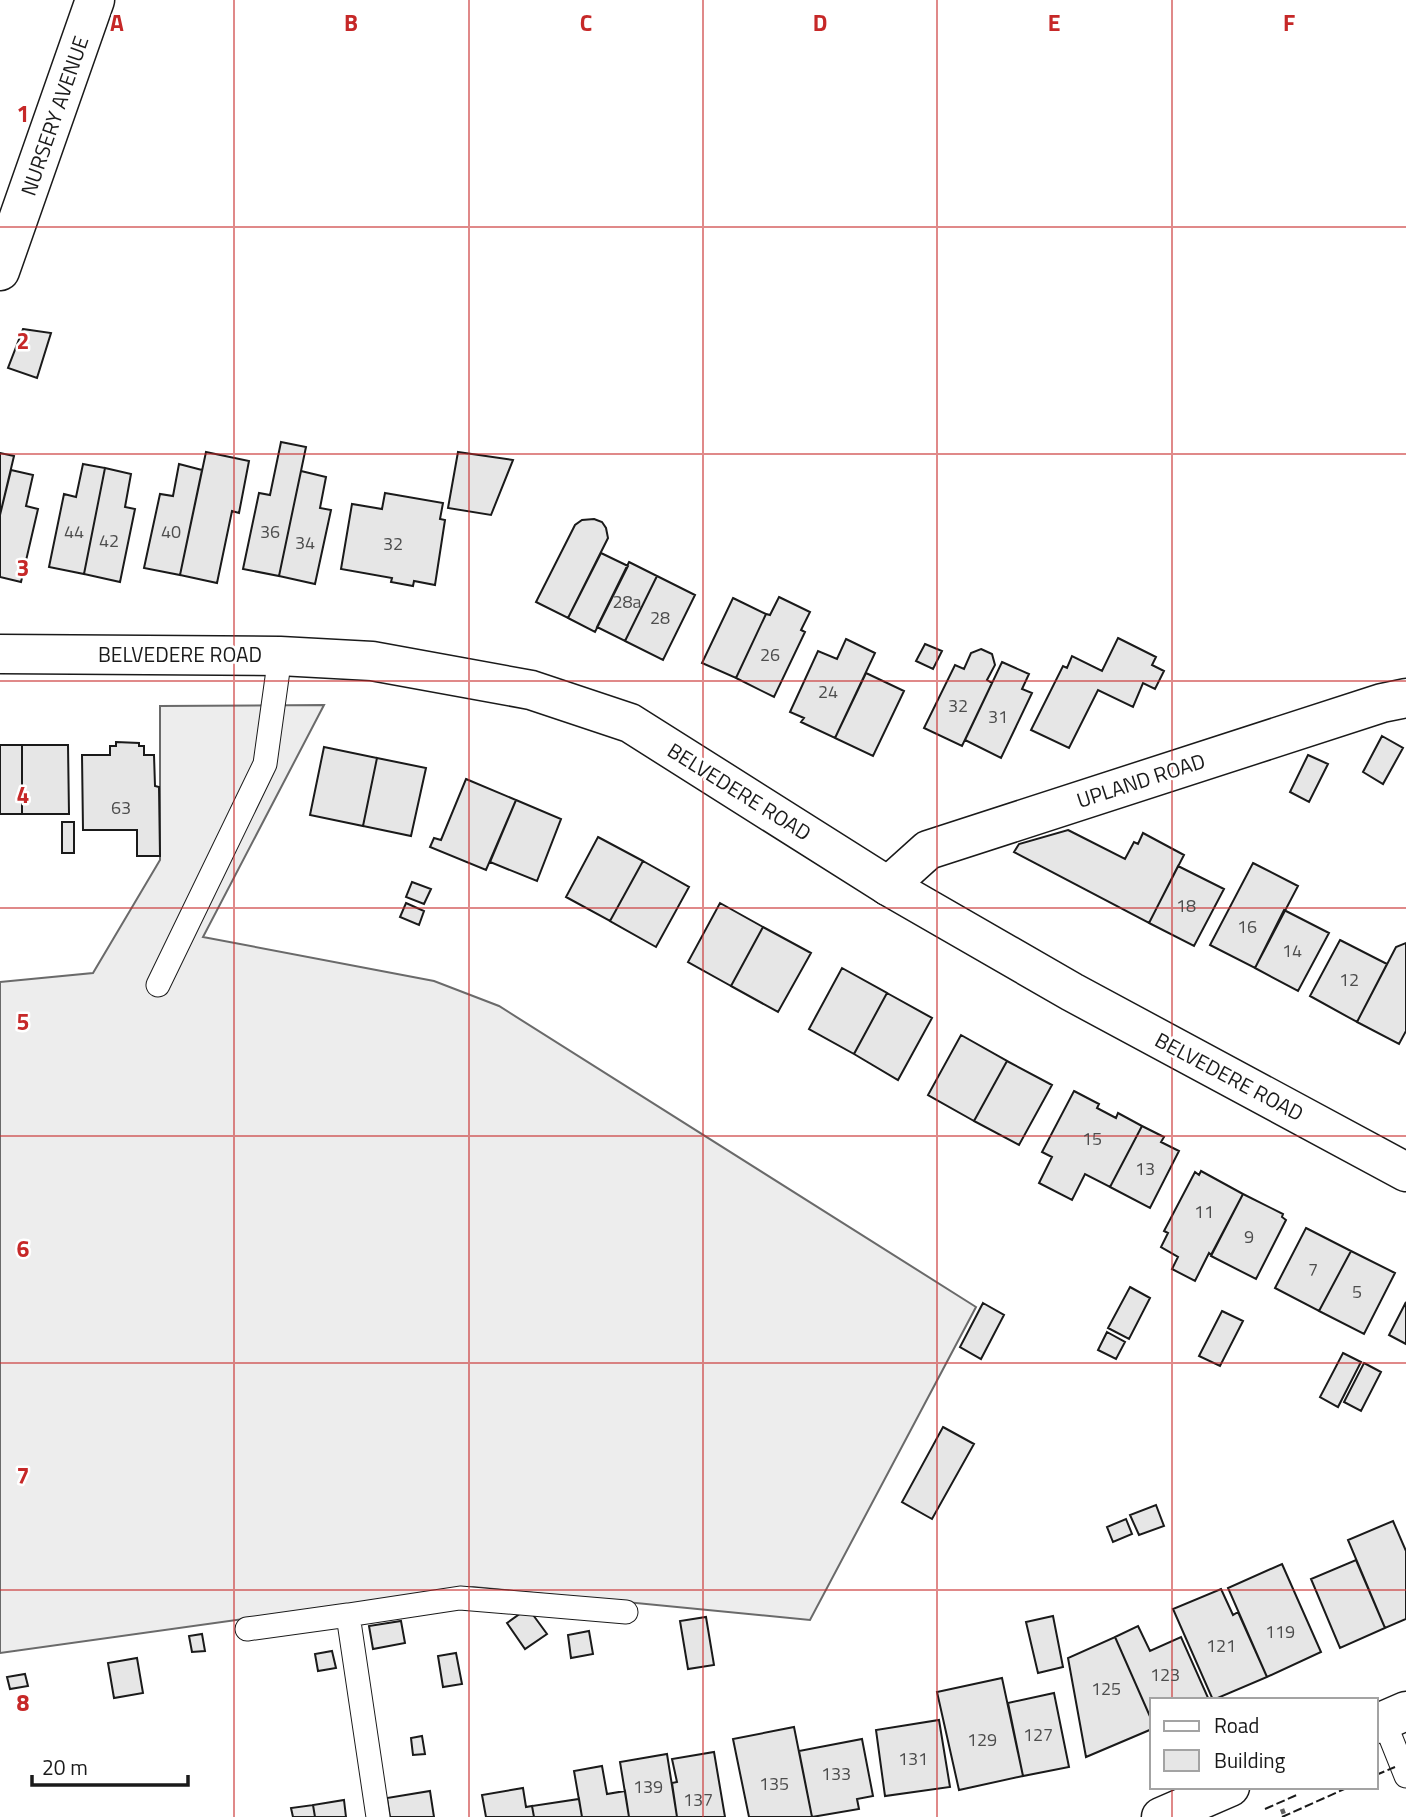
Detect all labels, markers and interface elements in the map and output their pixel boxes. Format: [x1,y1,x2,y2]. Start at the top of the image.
text: A [110,5,124,40]
text: B [344,5,358,40]
text: C [580,5,592,40]
text: D [813,5,827,40]
text: E [1048,5,1060,40]
text: F [1283,5,1295,40]
street label: NURSERY AVENUE [12,31,96,200]
text: 1 [17,96,29,131]
text: 2 [17,323,29,358]
house number: 44 [64,518,84,545]
house number: 40 [161,518,181,545]
house number: 36 [260,518,280,545]
house number: 42 [99,527,119,554]
house number: 34 [295,529,315,556]
house number: 32 [383,530,403,557]
text: 3 [17,550,29,585]
house number: 28a [612,588,642,615]
house number: 28 [650,604,670,631]
street label: BELVEDERE ROAD [98,638,262,670]
house number: 26 [760,641,780,668]
house number: 24 [818,678,838,705]
house number: 32 [948,692,968,719]
house number: 31 [988,703,1008,730]
street label: BELVEDERE ROAD [661,734,818,848]
street label: UPLAND ROAD [1072,744,1209,816]
text: 4 [17,777,29,812]
house number: 63 [111,794,131,821]
house number: 18 [1176,892,1196,919]
house number: 16 [1237,913,1257,940]
house number: 14 [1282,937,1302,964]
house number: 12 [1339,966,1359,993]
text: 5 [17,1004,29,1039]
street label: BELVEDERE ROAD [1149,1023,1309,1129]
house number: 15 [1082,1125,1102,1152]
house number: 13 [1135,1155,1155,1182]
house number: 11 [1194,1198,1214,1225]
house number: 9 [1244,1223,1254,1250]
text: 6 [17,1231,30,1266]
house number: 7 [1308,1256,1318,1283]
house number: 5 [1352,1278,1362,1305]
text: 7 [17,1458,29,1493]
house number: 119 [1265,1618,1295,1645]
house number: 121 [1206,1632,1236,1659]
house number: 123 [1150,1661,1180,1688]
house number: 125 [1091,1675,1121,1702]
text: 8 [17,1685,30,1720]
legend [1150,1698,1378,1789]
text: Road [1214,1709,1259,1741]
house number: 127 [1023,1721,1053,1748]
house number: 129 [967,1726,997,1753]
scale bar [32,1744,187,1788]
text: Building [1214,1744,1286,1776]
house number: 131 [898,1745,928,1772]
text: 20 m [42,1751,88,1783]
house number: 133 [821,1760,851,1787]
house number: 135 [759,1770,789,1797]
house number: 139 [633,1773,663,1800]
house number: 137 [683,1786,713,1813]

